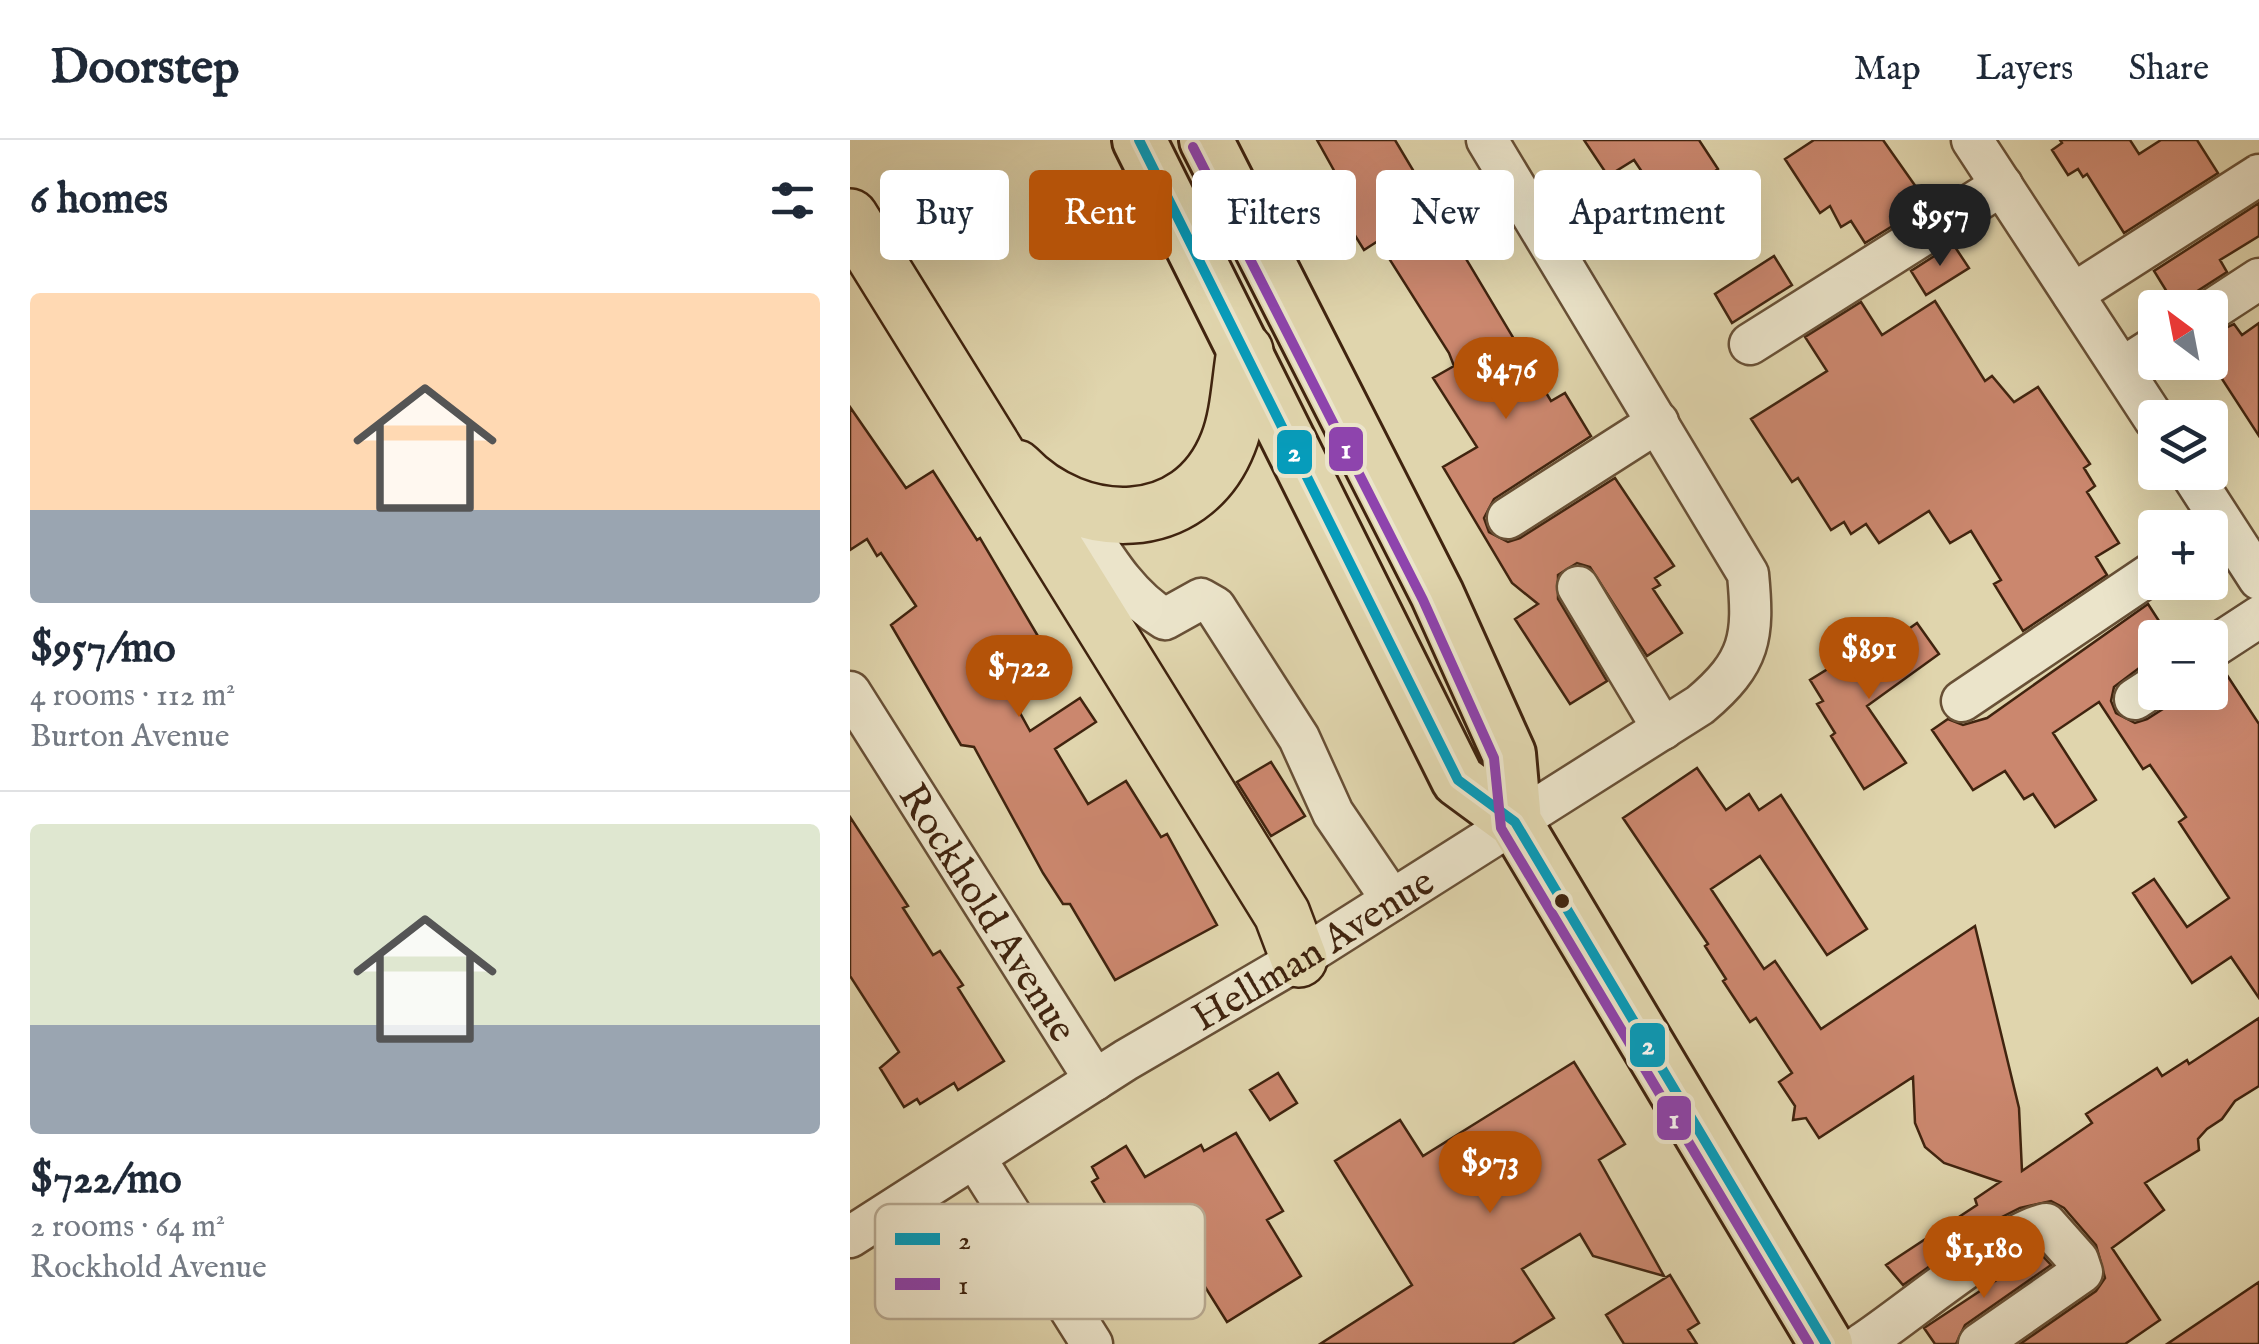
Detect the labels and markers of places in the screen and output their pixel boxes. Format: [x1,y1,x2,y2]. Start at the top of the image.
pin: $957 [1881,184,1999,269]
pin: $476 [1447,337,1565,422]
pin: $891 [1810,617,1928,702]
pin: $722 [960,635,1078,720]
unlabelled marker [1552,891,1572,911]
pin: $973 [1431,1131,1549,1216]
pin: $1,180 [1903,1216,2065,1301]

